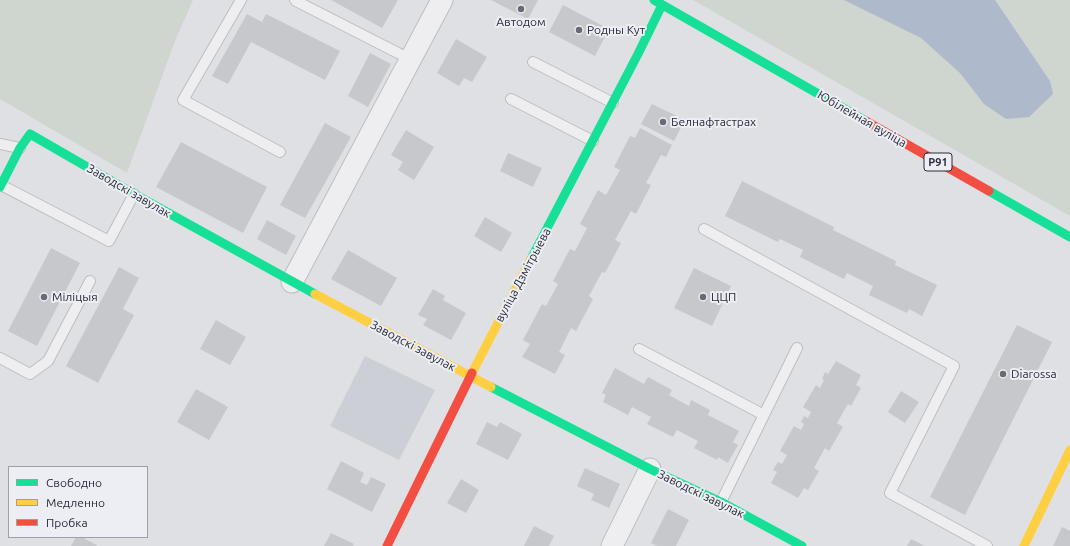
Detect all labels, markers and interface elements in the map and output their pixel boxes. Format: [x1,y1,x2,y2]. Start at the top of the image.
marker: Автодом [516,4,526,14]
place label: Автодом [496,15,546,29]
place label: Родны Кут [587,23,645,37]
marker: Родны Кут [574,25,584,35]
street label: Юбілейная вуліца [815,88,909,150]
place label: Белнафтастрах [671,115,756,129]
marker: Белнафтастрах [658,117,668,127]
road number: Р91 [924,153,952,171]
street label: Заводскі завулак [84,161,174,221]
street label: вуліца Дзмітрыева [492,225,554,325]
place label: Міліцыя [52,290,98,304]
place label: ЦЦП [711,290,736,304]
marker: Міліцыя [39,292,49,302]
marker: ЦЦП [698,292,708,302]
street label: Заводскі завулак [368,317,458,375]
place label: Diarossa [1011,367,1057,381]
marker: Diarossa [998,369,1008,379]
legend [8,466,148,538]
street label: Заводскі завулак [655,467,747,521]
text: Свободно [46,476,102,489]
text: Медленно [46,496,105,509]
text: Пробка [46,516,88,529]

